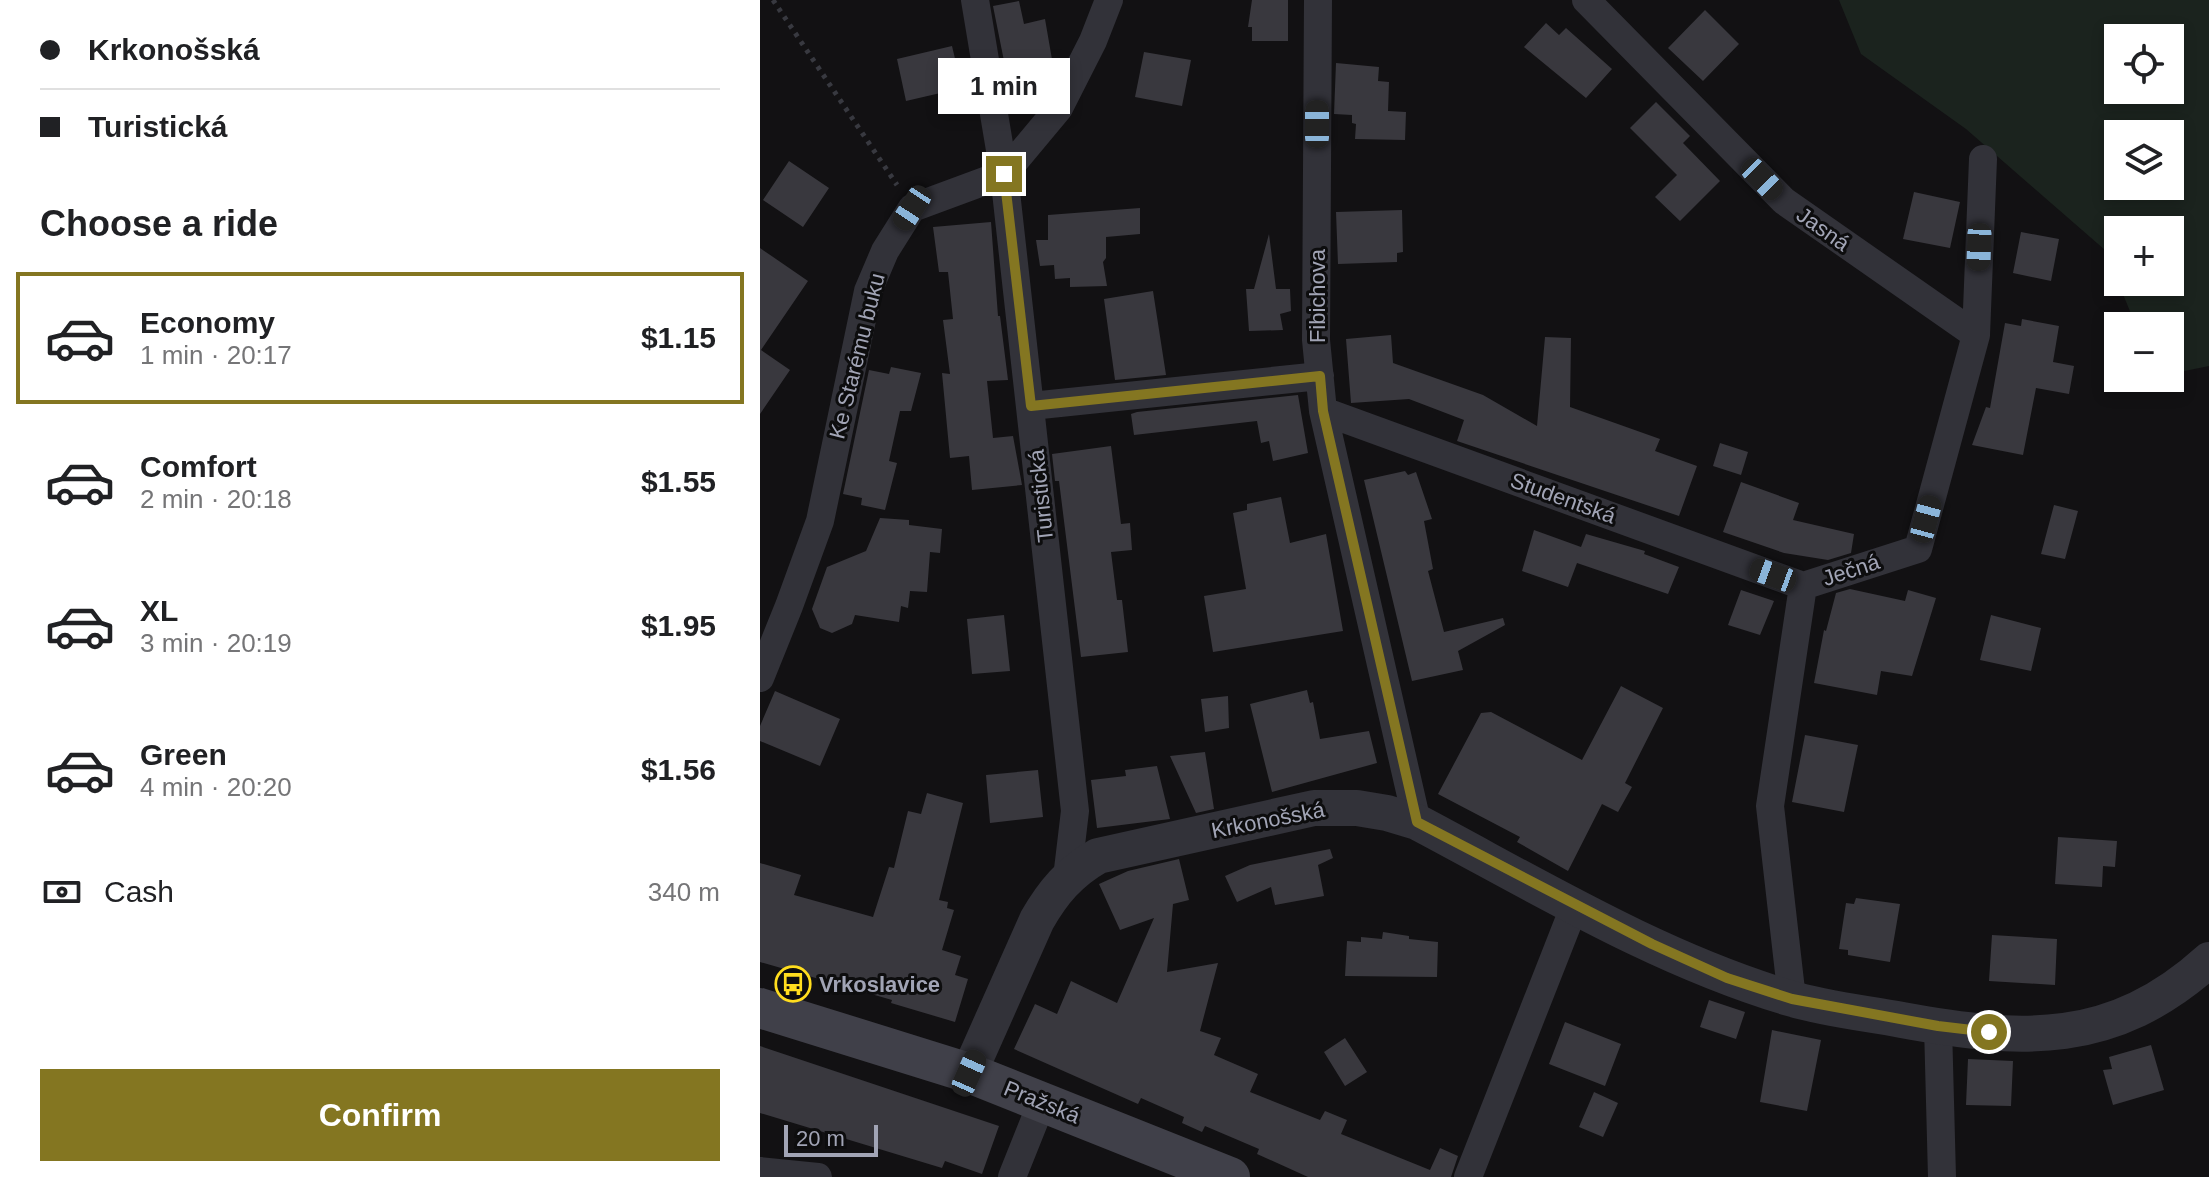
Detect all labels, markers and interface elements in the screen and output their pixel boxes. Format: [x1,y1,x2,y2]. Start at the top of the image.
map controls [2104,24,2184,392]
button: locate [2104,24,2184,104]
text: Krkonošská [88,33,260,66]
callout: 1 min [938,58,1070,114]
text: 1 min [970,71,1038,101]
car [1305,100,1329,148]
text: Turistická [88,110,228,143]
button: layers [2104,120,2184,200]
car [1737,153,1787,205]
route end [986,156,1022,192]
car [889,181,935,235]
street label: Jasná [1792,202,1855,257]
text: Choose a ride [40,203,278,244]
button: + [2104,216,2184,296]
car [1966,223,1992,271]
street label: Fibichova [1305,248,1330,343]
street label: Ke Starému buku [824,271,890,441]
icon: car [44,302,116,374]
text: Economy [140,306,275,339]
button: − [2104,312,2184,392]
text: $1.15 [641,321,716,354]
text: 1 min · 20:17 [140,340,292,370]
icon: car [44,446,116,518]
street label: Turistická [1024,448,1058,544]
text: Comfort [140,450,257,483]
text: $1.55 [641,465,716,498]
street label: Studentská [1507,467,1620,529]
text: 2 min · 20:18 [140,484,292,514]
car [1908,493,1944,545]
street label: Ječná [1819,549,1884,591]
car [1746,556,1800,594]
icon: car [44,590,116,662]
text: XL [140,594,178,627]
text: $1.95 [641,609,716,642]
text: 3 min · 20:19 [140,628,292,658]
icon: car [44,734,116,806]
text: Green [140,738,227,771]
text: $1.56 [641,753,716,786]
text: 4 min · 20:20 [140,772,292,802]
street label: Krkonošská [1209,797,1328,843]
icon: cash [40,870,84,914]
text: Cash [104,875,174,908]
text: 340 m [648,877,720,907]
bus stop icon: Vrkoslavice [774,965,812,1003]
place label: Vrkoslavice [819,972,940,997]
route start [1971,1014,2007,1050]
car [948,1046,990,1100]
button: Confirm [40,1069,720,1161]
street label: Pražská [1000,1076,1084,1129]
scale bar [784,1121,878,1157]
text: 20 m [796,1126,845,1151]

